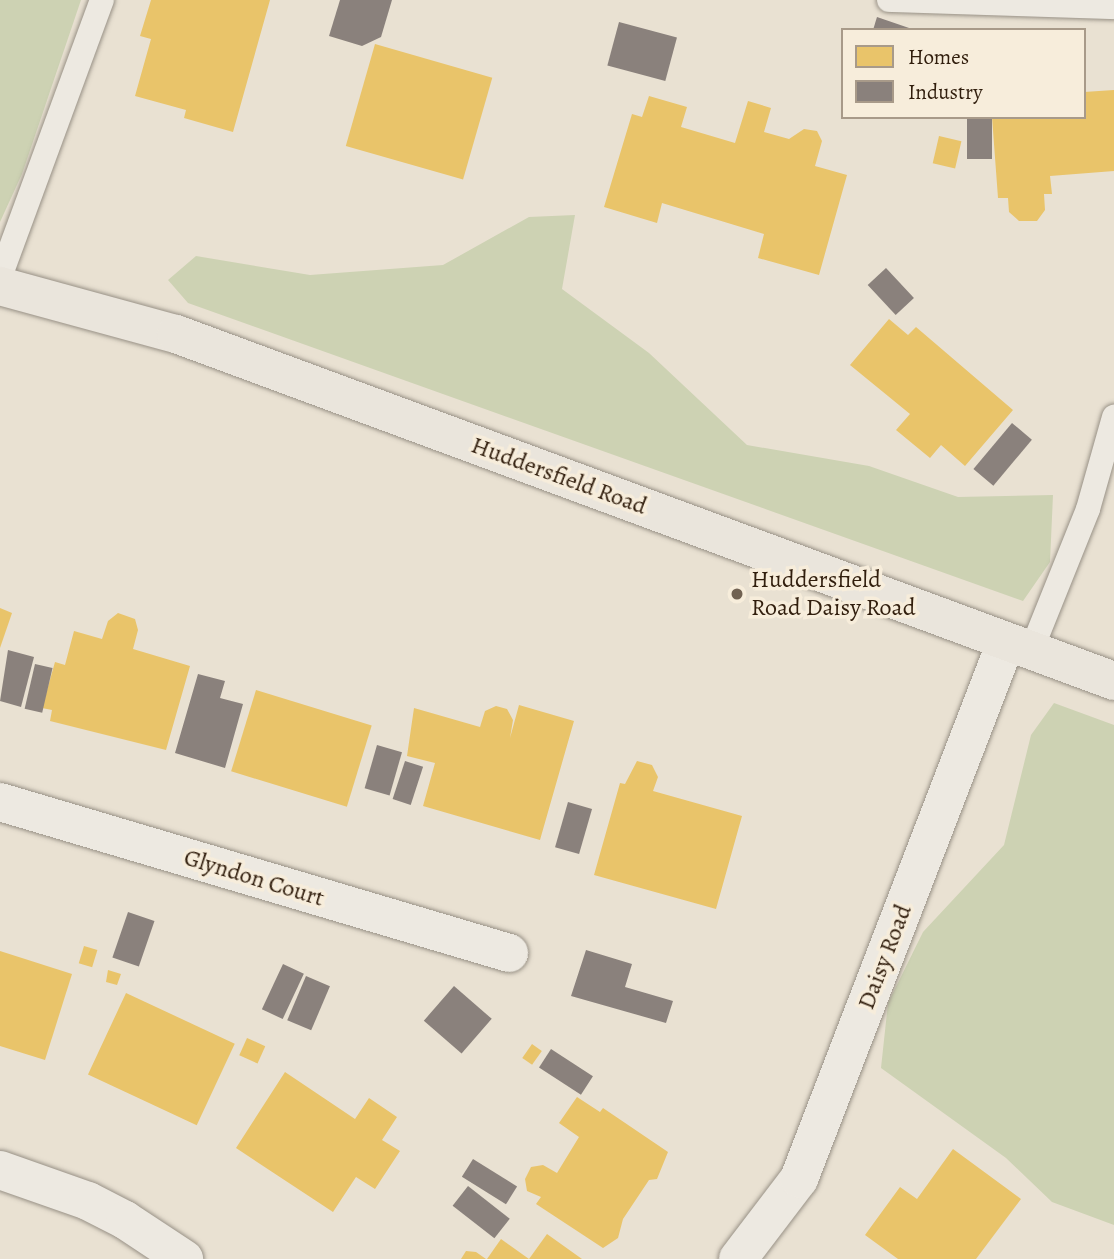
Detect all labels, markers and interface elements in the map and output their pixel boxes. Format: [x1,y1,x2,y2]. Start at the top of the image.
legend [841,28,1086,119]
text: Homes [908,43,969,71]
text: Industry [908,78,983,106]
street label: Huddersfield Road [467,431,651,521]
place label: Huddersfield Road Daisy Road [751,566,916,622]
marker: Huddersfield Road Daisy Road [729,586,745,602]
street label: Glyndon Court [181,843,327,913]
street label: Daisy Road [852,901,918,1013]

